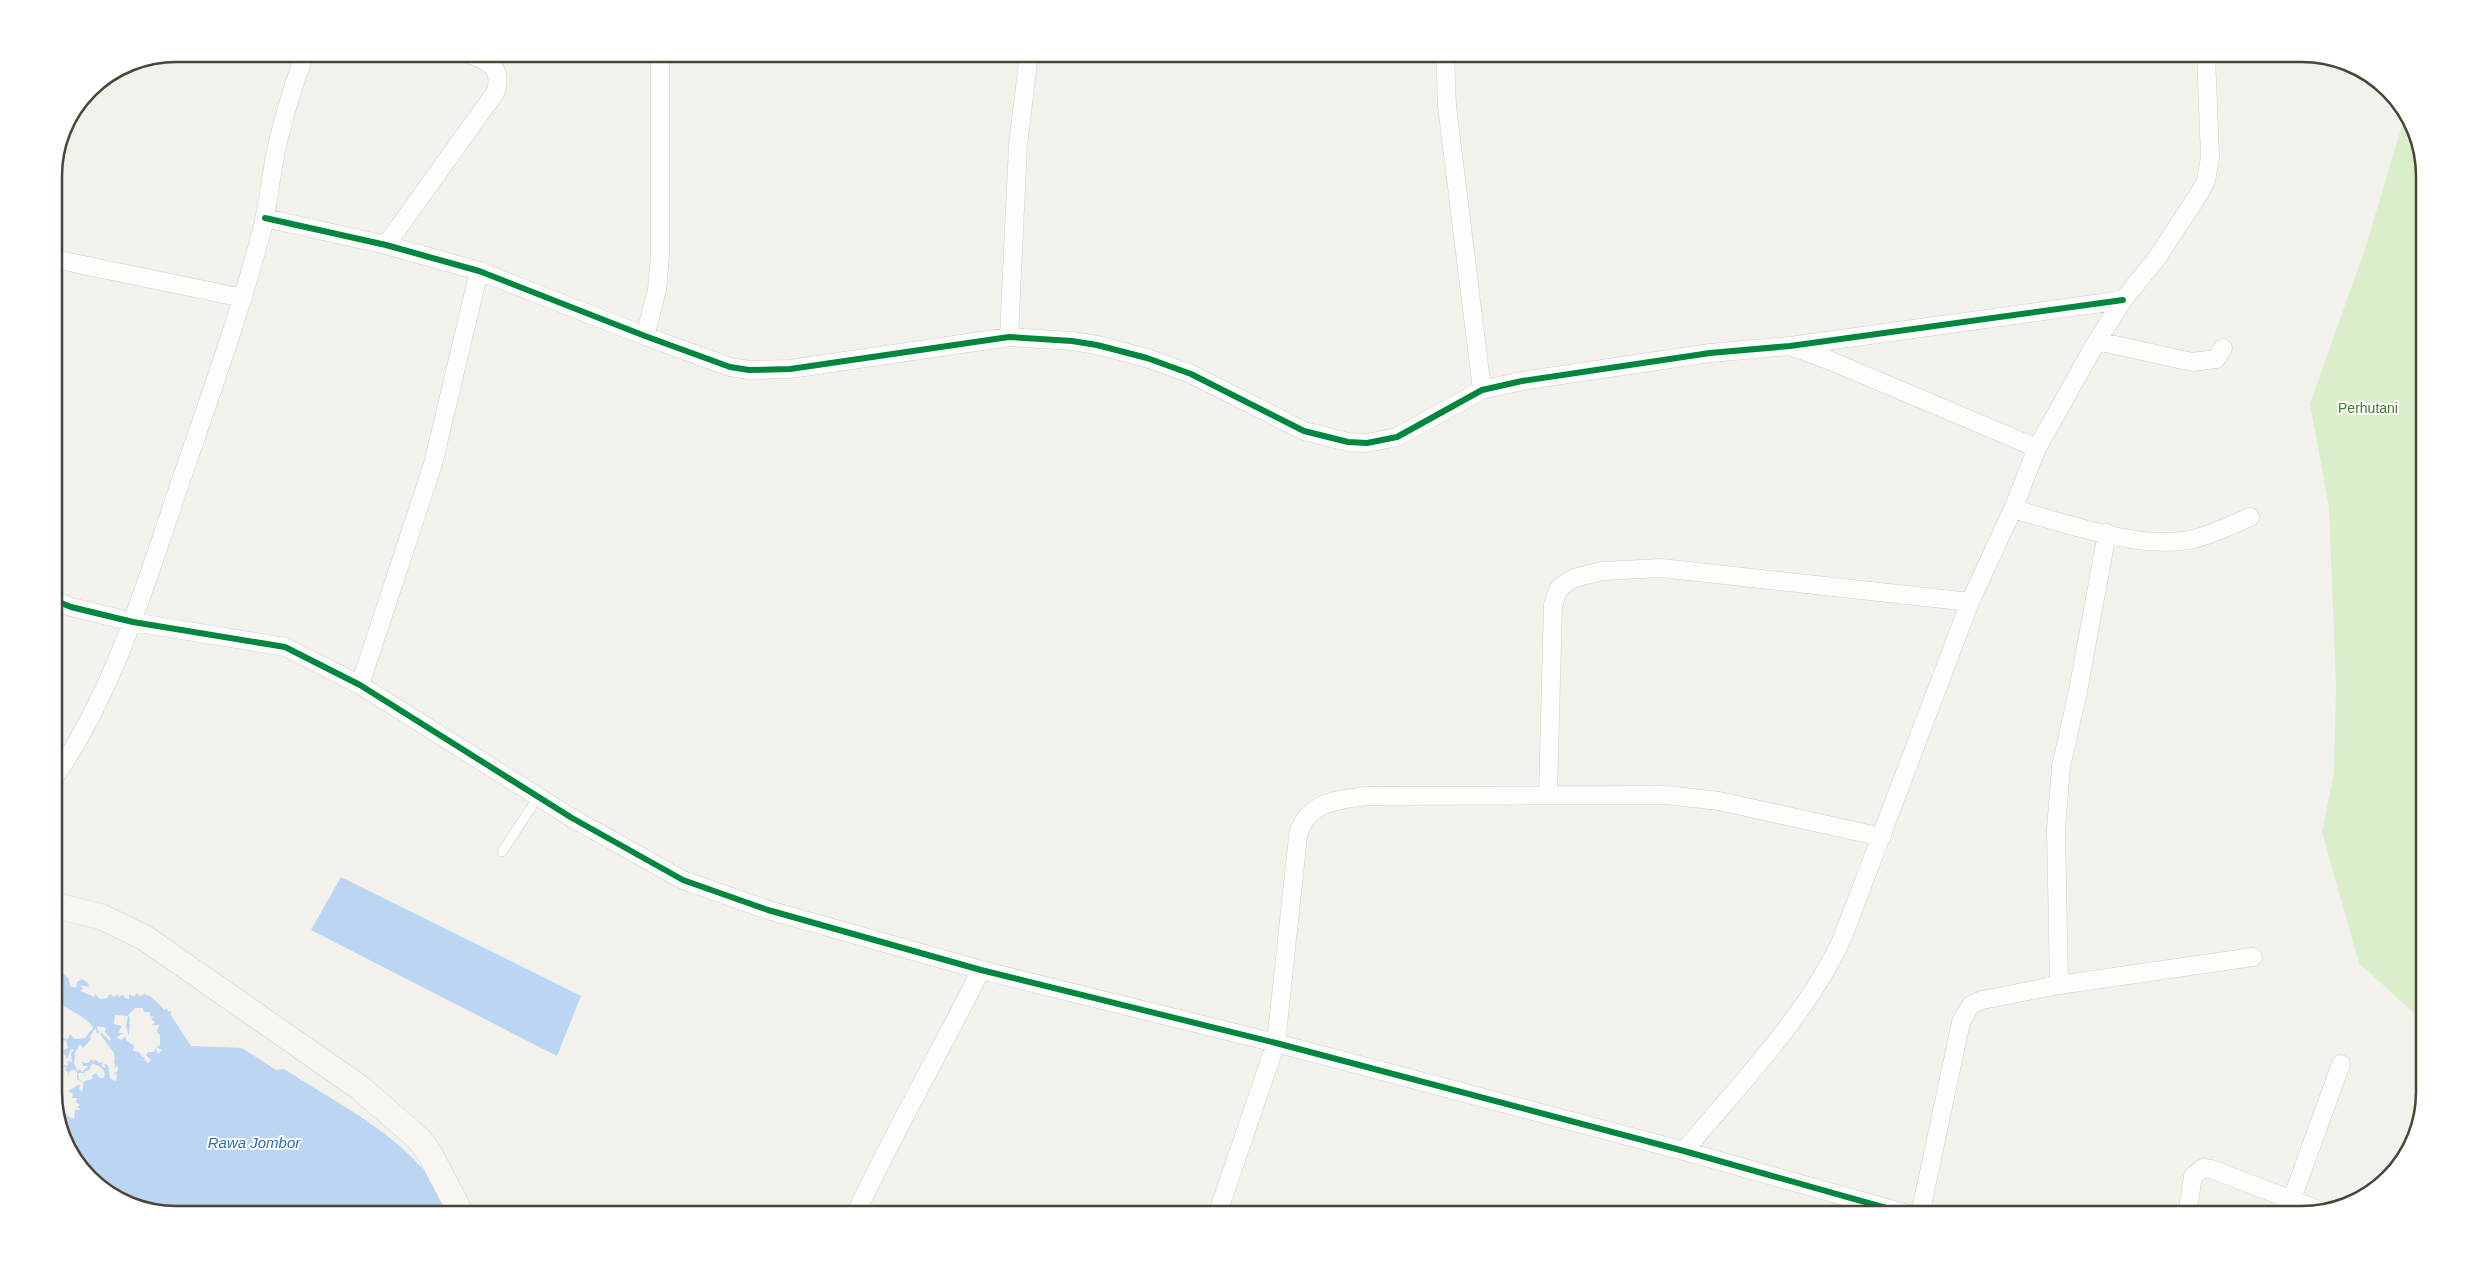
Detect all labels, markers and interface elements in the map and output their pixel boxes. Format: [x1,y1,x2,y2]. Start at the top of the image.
park label: Perhutani [2338,400,2398,416]
water label: Rawa Jombor [208,1134,301,1151]

